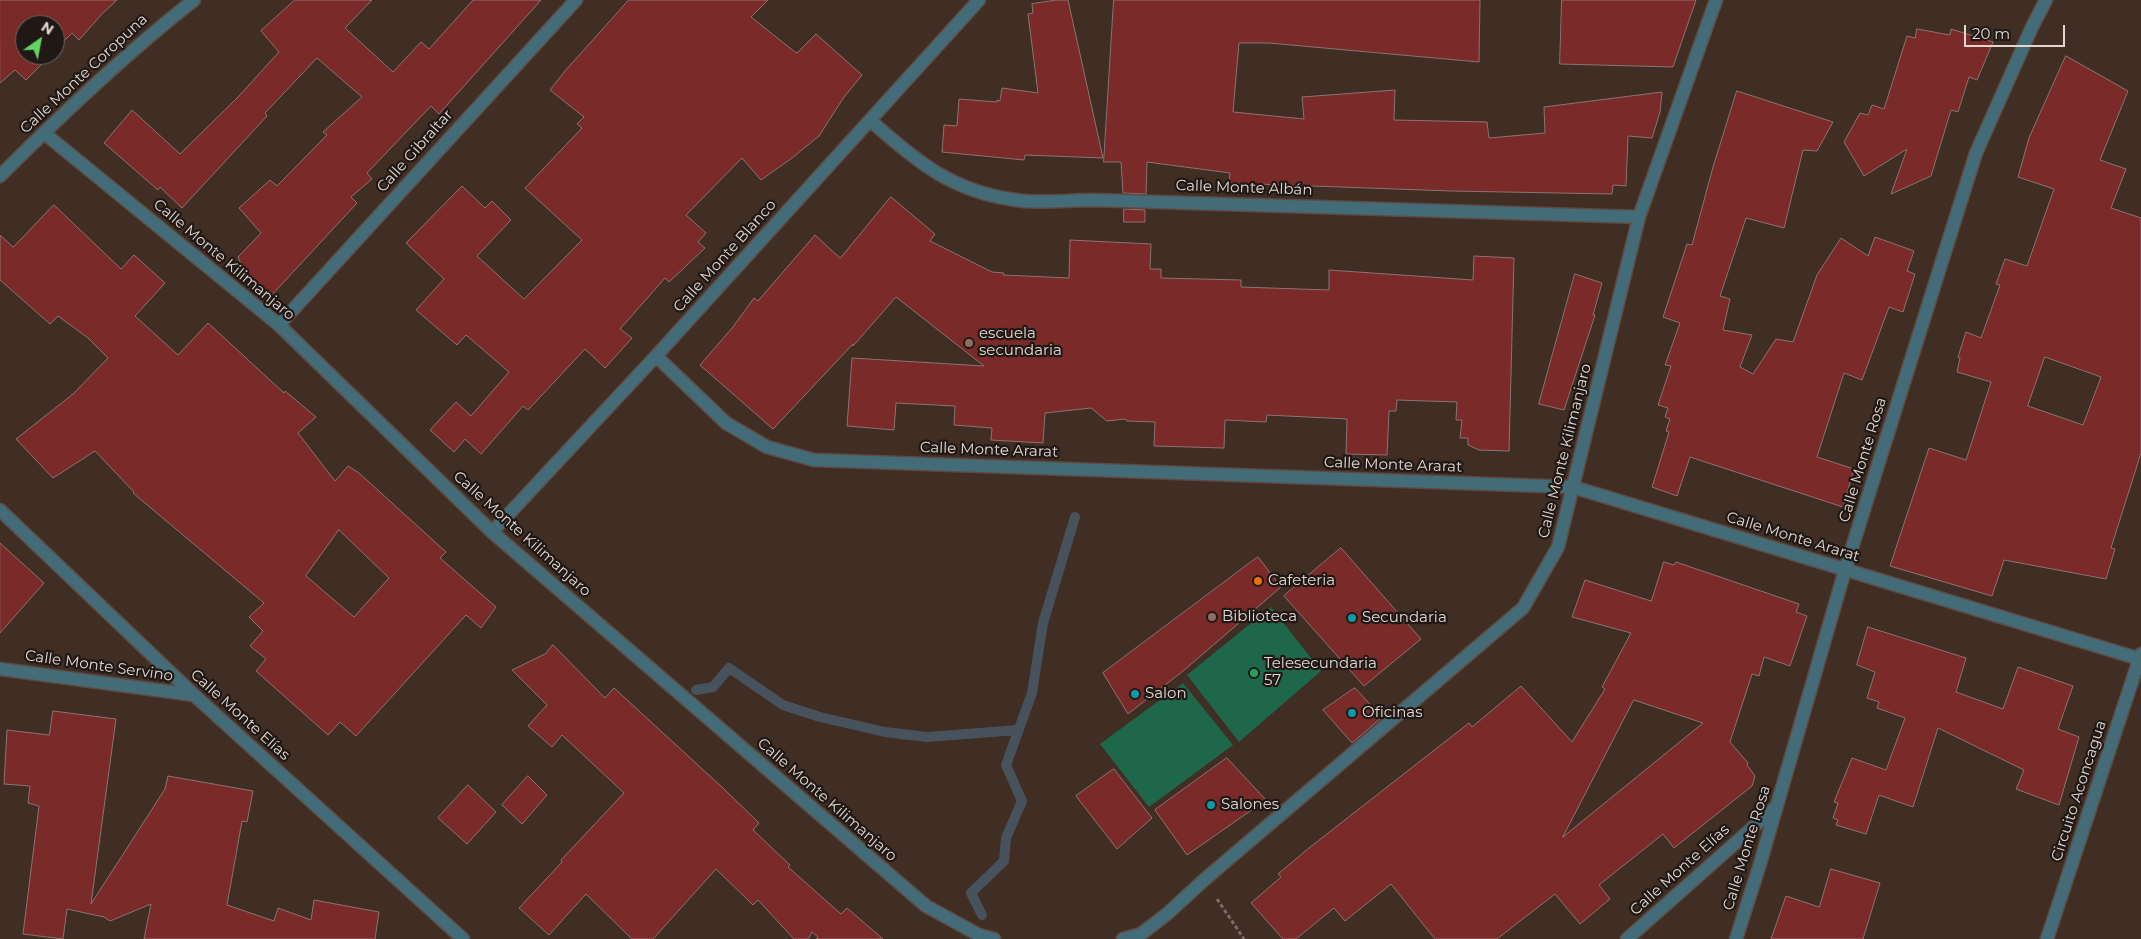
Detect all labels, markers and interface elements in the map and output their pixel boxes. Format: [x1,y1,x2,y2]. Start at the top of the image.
street label: Calle Monte Coropuna [17,10,151,138]
north arrow [15,15,65,65]
scale bar [1966,15,2067,47]
text: N [38,18,57,39]
text: 20 m [1972,24,2010,43]
street label: Calle Gibraltar [373,106,457,196]
street label: Calle Monte Albán [1175,177,1313,199]
street label: Calle Monte Kilimanjaro [150,196,298,324]
street label: Calle Monte Blanco [670,196,780,316]
place label: escuela secundaria [979,325,1062,360]
marker: escuela secundaria [963,337,975,349]
street label: Calle Monte Kilimanjaro [1535,362,1595,540]
street label: Calle Monte Rosa [1835,395,1891,525]
street label: Calle Monte Ararat [920,439,1058,461]
street label: Calle Monte Ararat [1324,454,1462,476]
street label: Calle Monte Kilimanjaro [449,467,595,601]
street label: Calle Monte Ararat [1724,508,1862,566]
place label: Cafeteria [1268,572,1335,590]
marker: Cafeteria [1252,575,1264,587]
place label: Biblioteca [1222,608,1297,626]
place label: Secundaria [1362,609,1447,627]
marker: Biblioteca [1206,611,1218,623]
marker: Secundaria [1346,612,1358,624]
street label: Calle Monte Servino [24,647,174,685]
place label: Telesecundaria 57 [1264,655,1377,690]
street label: Calle Monte Elías [187,666,293,764]
marker: Telesecundaria 57 [1248,667,1260,679]
place label: Salon [1145,685,1187,703]
marker: Salon [1129,688,1141,700]
place label: Oficinas [1362,704,1422,722]
marker: Oficinas [1346,707,1358,719]
street label: Circuito Aconcagua [2048,718,2110,864]
street label: Calle Monte Kilimanjaro [754,735,900,865]
street label: Calle Monte Rosa [1719,783,1775,913]
place label: Salones [1221,796,1279,814]
marker: Salones [1205,799,1217,811]
street label: Calle Monte Elías [1627,821,1733,919]

